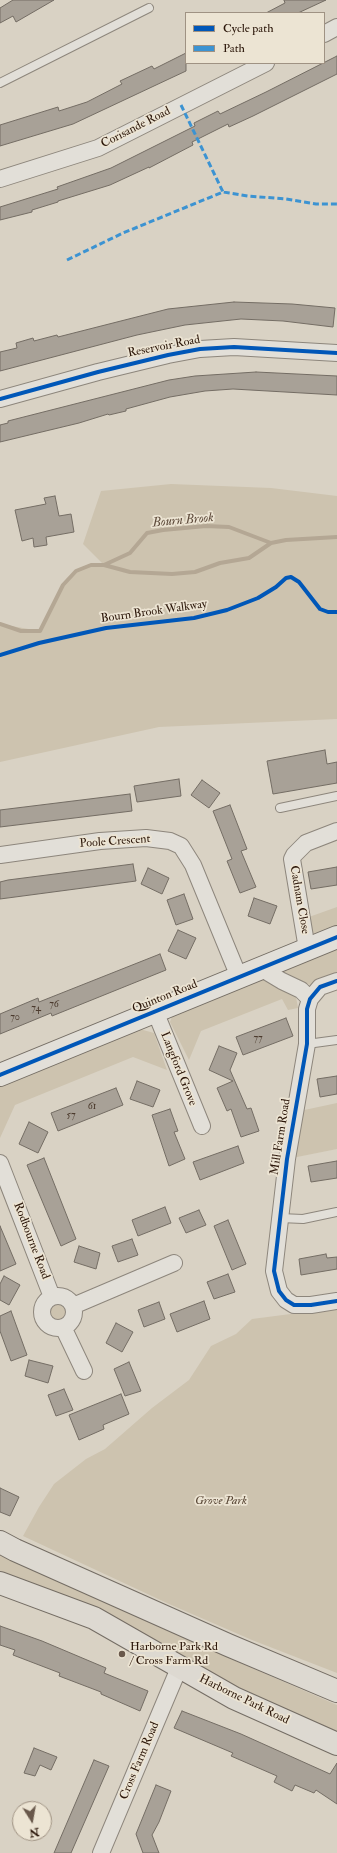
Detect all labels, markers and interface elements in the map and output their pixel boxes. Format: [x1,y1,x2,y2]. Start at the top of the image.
legend [185,12,325,64]
text: Cycle path [223,21,273,36]
text: Path [223,41,245,56]
street label: Corisande Road [99,104,173,152]
street label: Reservoir Road [127,333,201,361]
water label: Bourn Brook [152,511,214,531]
street label: Bourn Brook Walkway [100,597,208,627]
street label: Poole Crescent [79,832,151,852]
street label: Cadnam Close [286,865,312,935]
street label: Quinton Road [130,977,200,1017]
house number: 76 [49,999,59,1011]
house number: 74 [31,1003,41,1015]
house number: 70 [10,1012,20,1024]
street label: Langford Grove [157,1030,199,1108]
house number: 77 [253,1033,263,1045]
street label: Mill Farm Road [268,1098,294,1176]
house number: 61 [88,1101,96,1113]
house number: 57 [67,1110,75,1122]
street label: Rodbourne Road [10,1200,52,1282]
park label: Grove Park [195,1494,247,1508]
place label: Harborne Park Rd / Cross Farm Rd [130,1640,218,1668]
marker: Harborne Park Rd / Cross Farm Rd [117,1649,127,1659]
street label: Harborne Park Road [197,1672,291,1728]
street label: Cross Farm Road [117,1720,163,1802]
north arrow [12,1801,52,1841]
text: N [28,1825,40,1840]

